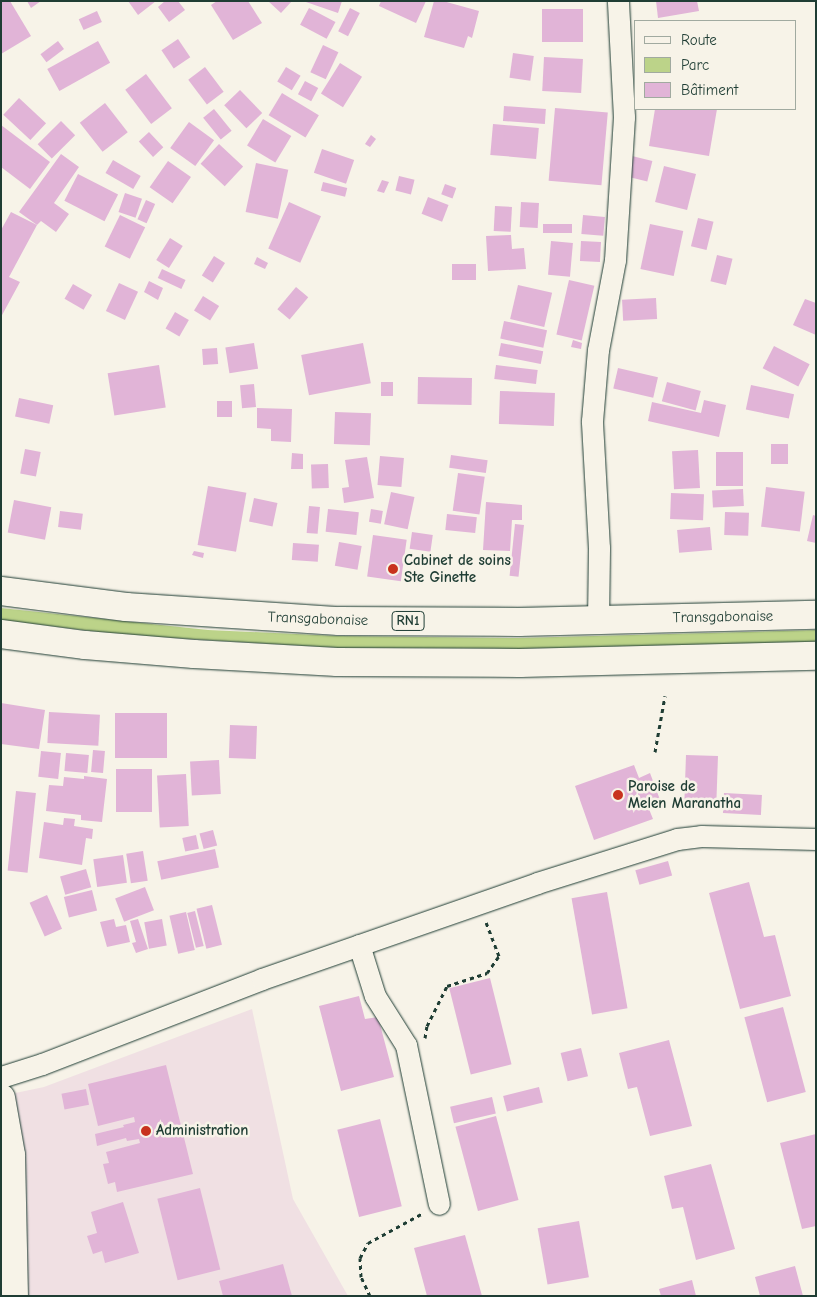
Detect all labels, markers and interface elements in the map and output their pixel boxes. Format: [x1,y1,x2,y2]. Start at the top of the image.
legend [634,20,797,110]
text: Route [681,31,717,49]
text: Parc [681,56,709,74]
text: Bâtiment [681,81,738,99]
place label: Cabinet de soins Ste Ginette [404,551,511,586]
marker: Cabinet de soins Ste Ginette [386,562,400,576]
street label: Transgabonaise [673,607,773,627]
street label: Transgabonaise [267,608,369,630]
road number: RN1 [390,610,426,632]
place label: Paroise de Melen Maranatha [628,777,741,812]
marker: Paroise de Melen Maranatha [612,789,624,801]
place label: Administration [156,1122,248,1140]
marker: Administration [140,1125,152,1137]

